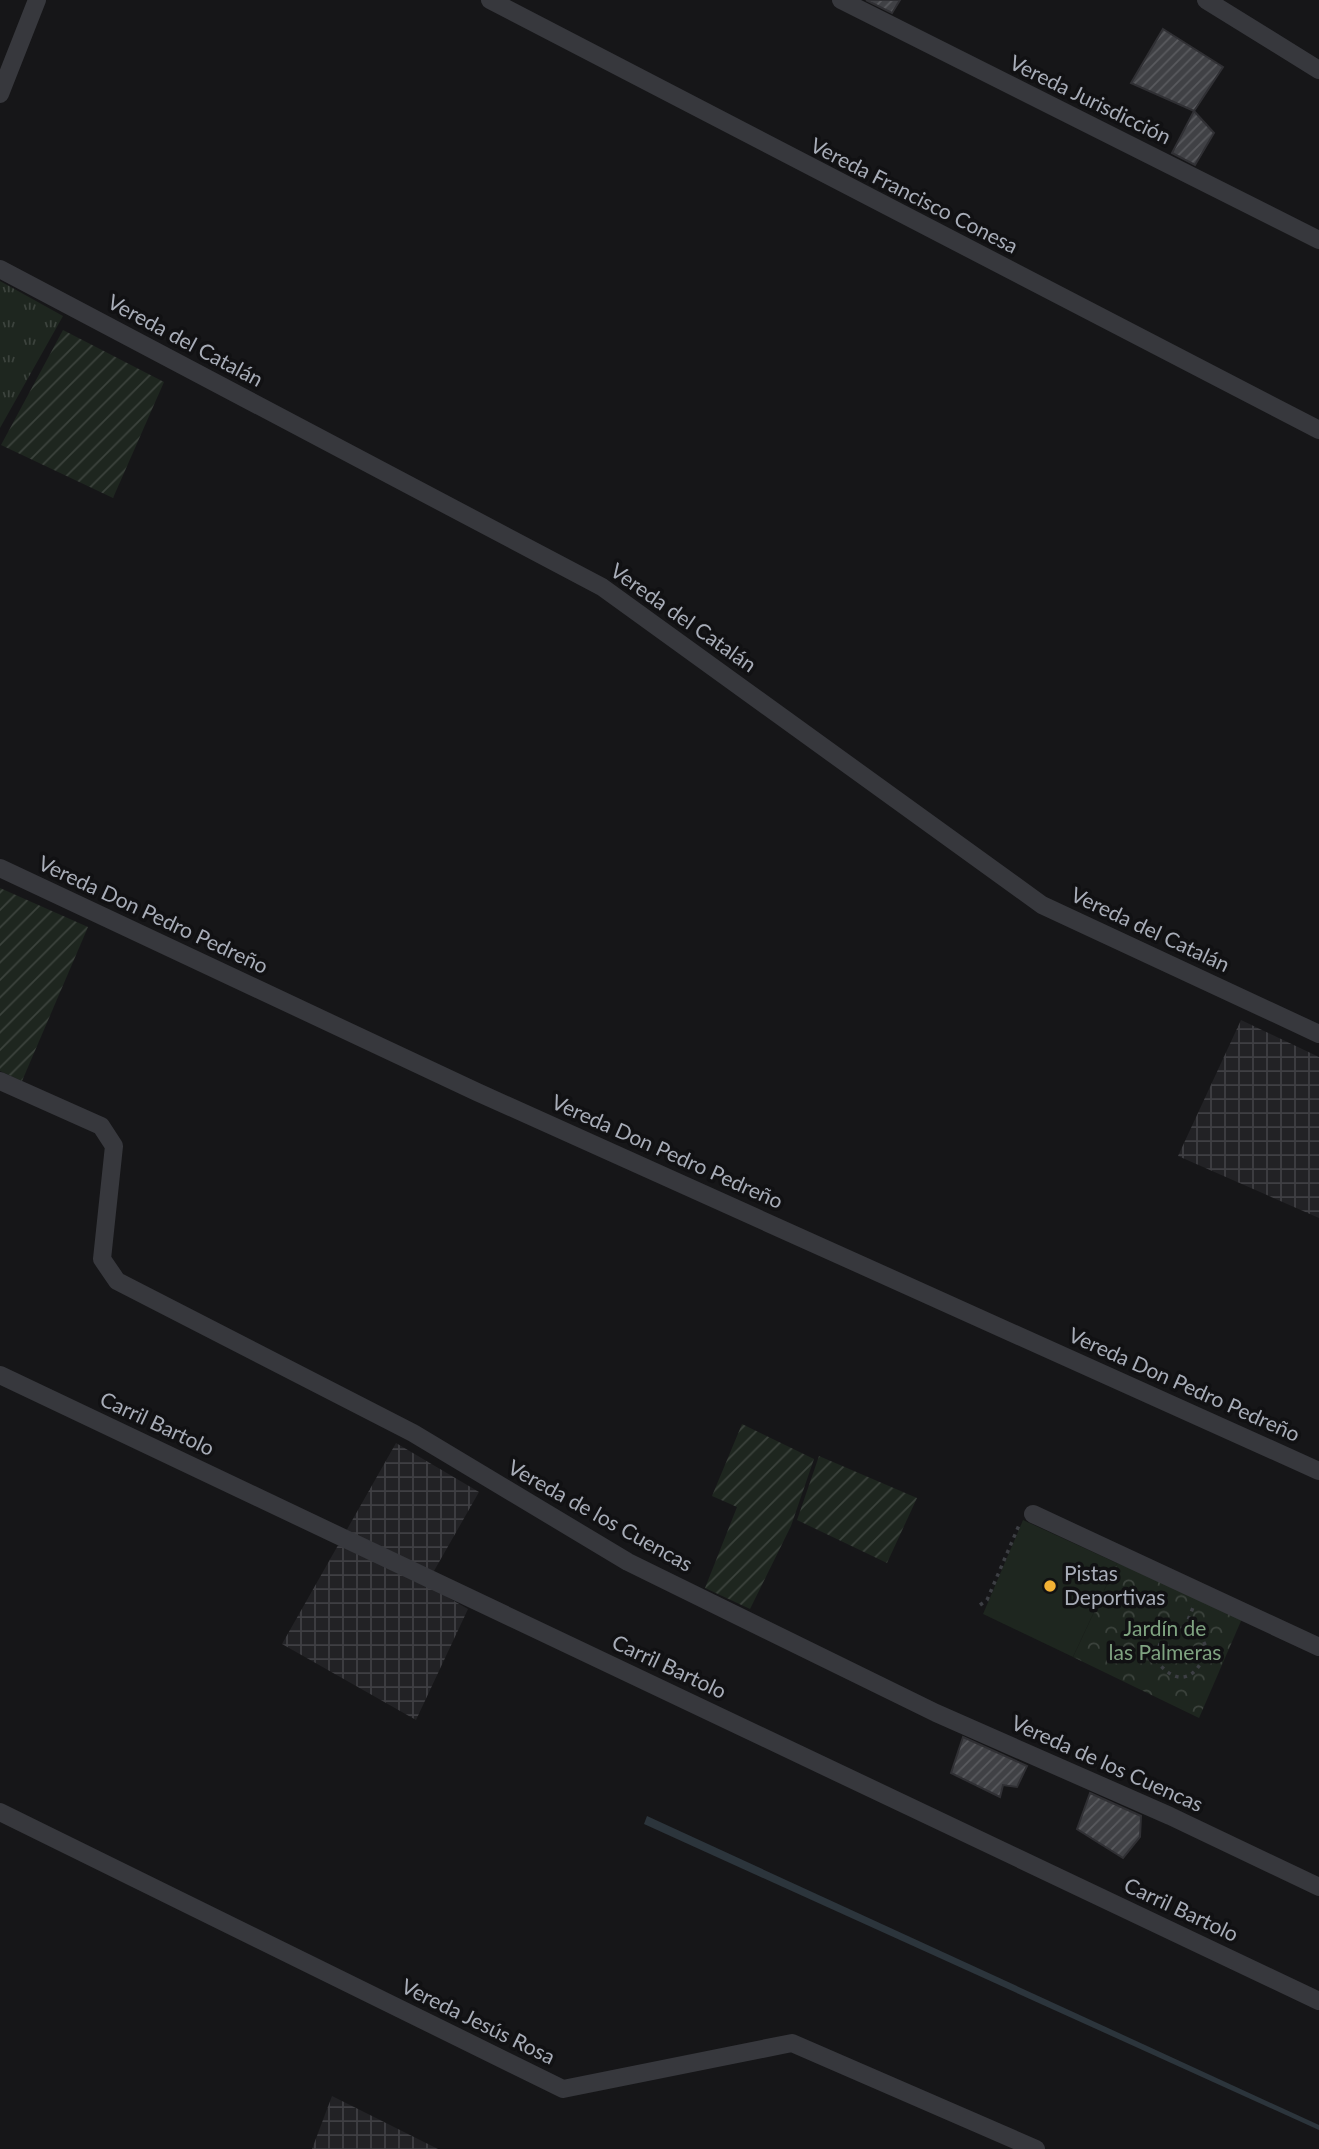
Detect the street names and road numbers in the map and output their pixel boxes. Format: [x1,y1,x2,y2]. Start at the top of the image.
street label: Vereda Jurisdicción [1006,49,1175,149]
street label: Vereda Francisco Conesa [807,131,1023,258]
street label: Vereda del Catalán [104,288,268,391]
street label: Vereda del Catalán [606,557,762,676]
street label: Vereda Don Pedro Pedreño [35,849,273,978]
street label: Vereda del Catalán [1067,881,1234,976]
street label: Vereda Don Pedro Pedreño [548,1088,787,1213]
street label: Vereda Don Pedro Pedreño [1065,1321,1304,1446]
street label: Carril Bartolo [97,1385,219,1460]
street label: Vereda de los Cuencas [504,1454,697,1576]
street label: Carril Bartolo [609,1628,731,1703]
street label: Vereda de los Cuencas [1008,1709,1207,1816]
street label: Carril Bartolo [1121,1871,1243,1946]
street label: Vereda Jesús Rosa [398,1973,560,2069]

